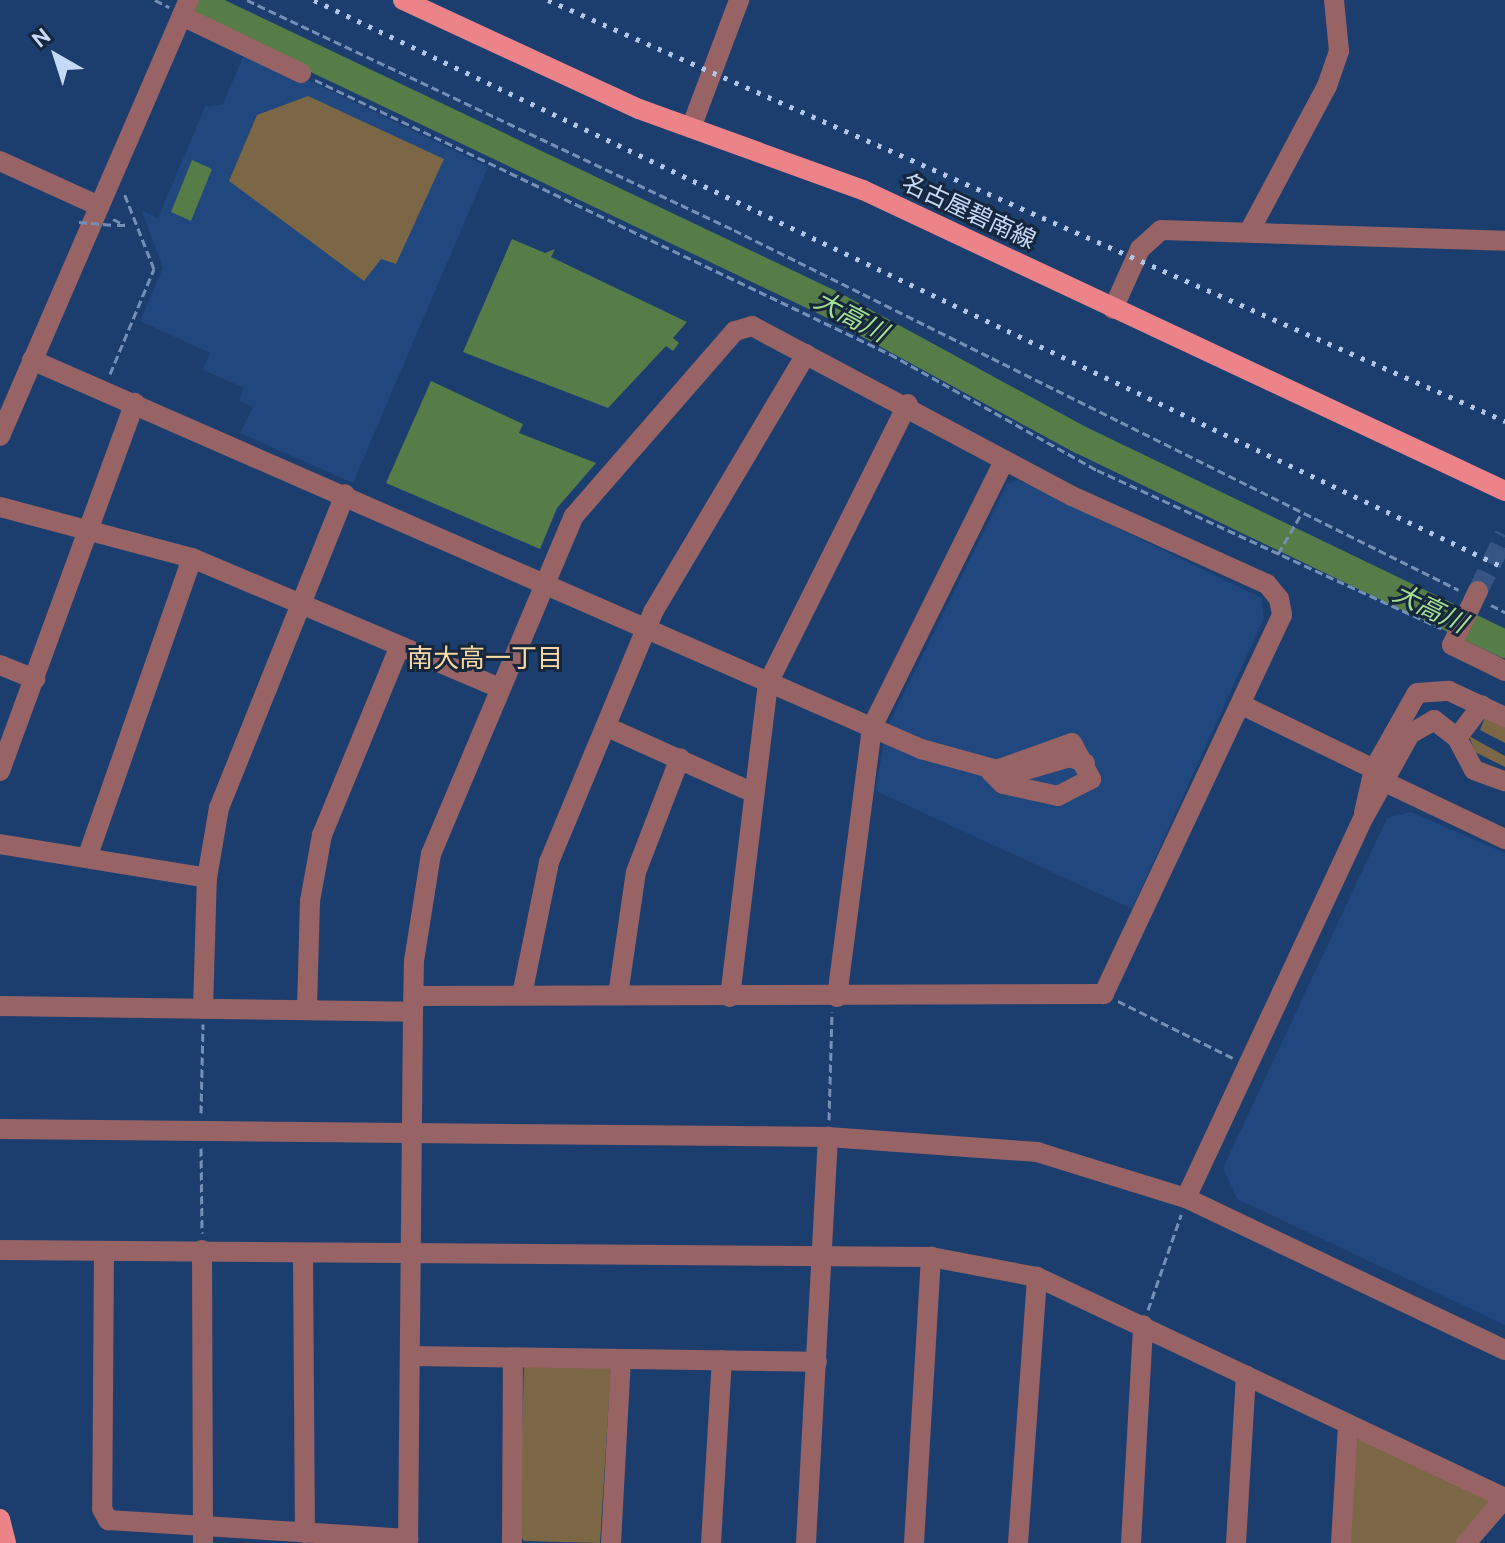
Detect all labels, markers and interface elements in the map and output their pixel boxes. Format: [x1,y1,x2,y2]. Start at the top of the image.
north arrow [16,16,96,96]
text: N [26,22,55,52]
street label: 名古屋碧南線 [898,168,1040,254]
water label: 大高川 [809,284,893,348]
water label: 大高川 [1388,577,1472,639]
district label: 南大高一丁目 [407,642,563,674]

